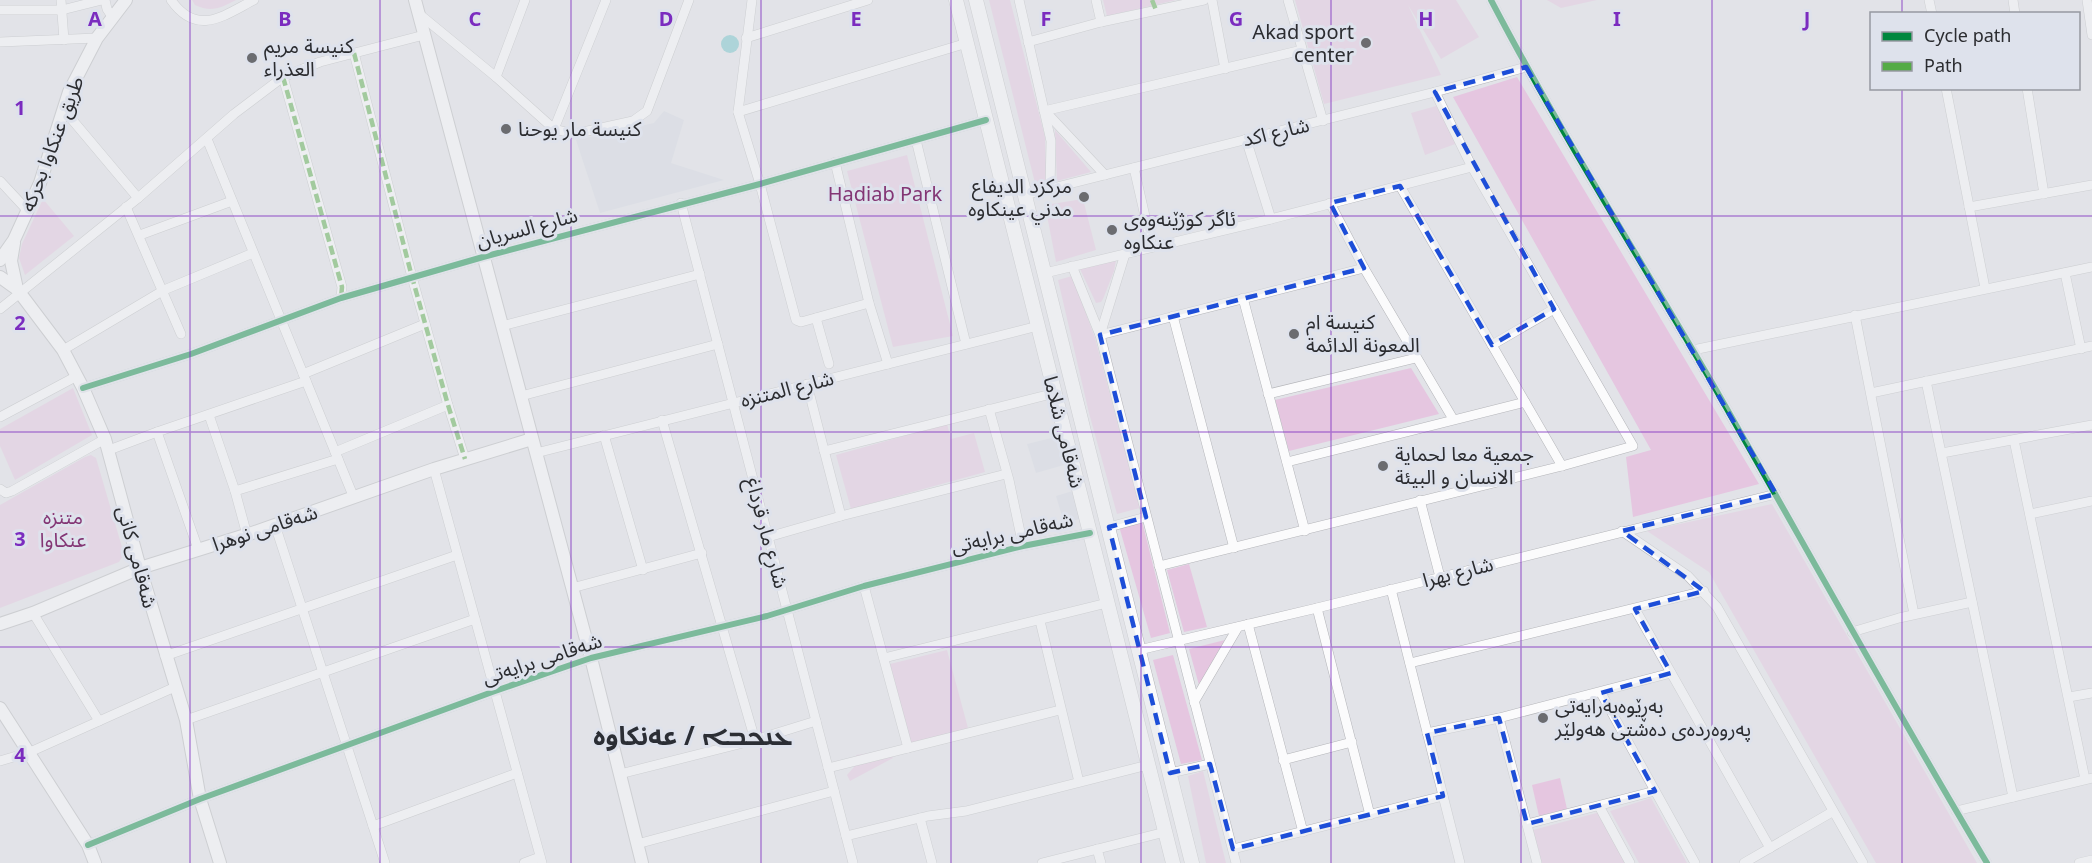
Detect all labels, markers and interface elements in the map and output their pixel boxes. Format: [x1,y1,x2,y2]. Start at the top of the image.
text: A [88,5,102,32]
text: B [278,5,292,32]
text: C [469,5,482,32]
text: D [659,5,673,32]
text: E [850,5,862,32]
text: F [1041,5,1051,32]
text: G [1229,5,1243,32]
text: H [1418,5,1434,32]
text: I [1613,5,1621,32]
text: J [1802,5,1810,32]
legend [1870,12,2080,90]
place label: Akad sport center [1252,18,1354,68]
text: Cycle path [1924,23,2011,47]
place label: كنيسة مريم العذراء [264,32,354,82]
marker: Akad sport center [1359,36,1373,50]
marker: كنيسة مريم العذراء [245,51,259,65]
text: Path [1924,53,1963,77]
street label: طريق عنكاوا بحركه [13,72,90,216]
text: 1 [14,94,26,121]
street label: شارع اكد [1240,111,1312,154]
place label: كنيسة مار يوحنا [518,115,642,142]
marker: كنيسة مار يوحنا [499,122,513,136]
place label: مرکزد الدیفاع مدني عينكاوه [968,172,1072,225]
park label: Hadiab Park [828,180,943,207]
marker: مرکزد الدیفاع مدني عينكاوه [1077,190,1091,204]
street label: شارع السريان [473,201,581,256]
place label: ئاگر كوژێنه‌وه‌ی عنكاوه [1124,205,1236,255]
marker: ئاگر كوژێنه‌وه‌ی عنكاوه [1105,223,1119,237]
place label: كنيسة ام المعونة الدائمة [1306,308,1420,358]
text: 2 [14,309,26,336]
marker: كنيسة ام المعونة الدائمة [1287,327,1301,341]
street label: شارع المتنزه [737,364,837,415]
street label: شەقامی شلاما [1038,373,1091,491]
place label: جمعية معا لحماية الانسان و البيئة [1395,440,1534,490]
marker: جمعية معا لحماية الانسان و البيئة [1376,459,1390,473]
street label: شارع مار قرداغ [738,474,795,592]
street label: شەقامی نوهرا [209,498,321,557]
park label: متنزه عنكاوا [40,503,86,553]
street label: شەقامی کانی [111,503,164,611]
street label: شەقامی برایەتی [948,505,1076,560]
text: 3 [14,525,26,552]
street label: شارع بهرا [1420,550,1497,595]
street label: شەقامی برایەتی [478,626,605,691]
place label: بەڕێوەبەرایەتی پەروەردەی دەشتی هەولێر [1554,692,1751,742]
marker: بەڕێوەبەرایەتی پەروەردەی دەشتی هەولێر [1536,711,1550,725]
district label: ܥܢܟܒܐ / عەنکاوە [593,717,793,753]
text: 4 [14,741,26,768]

